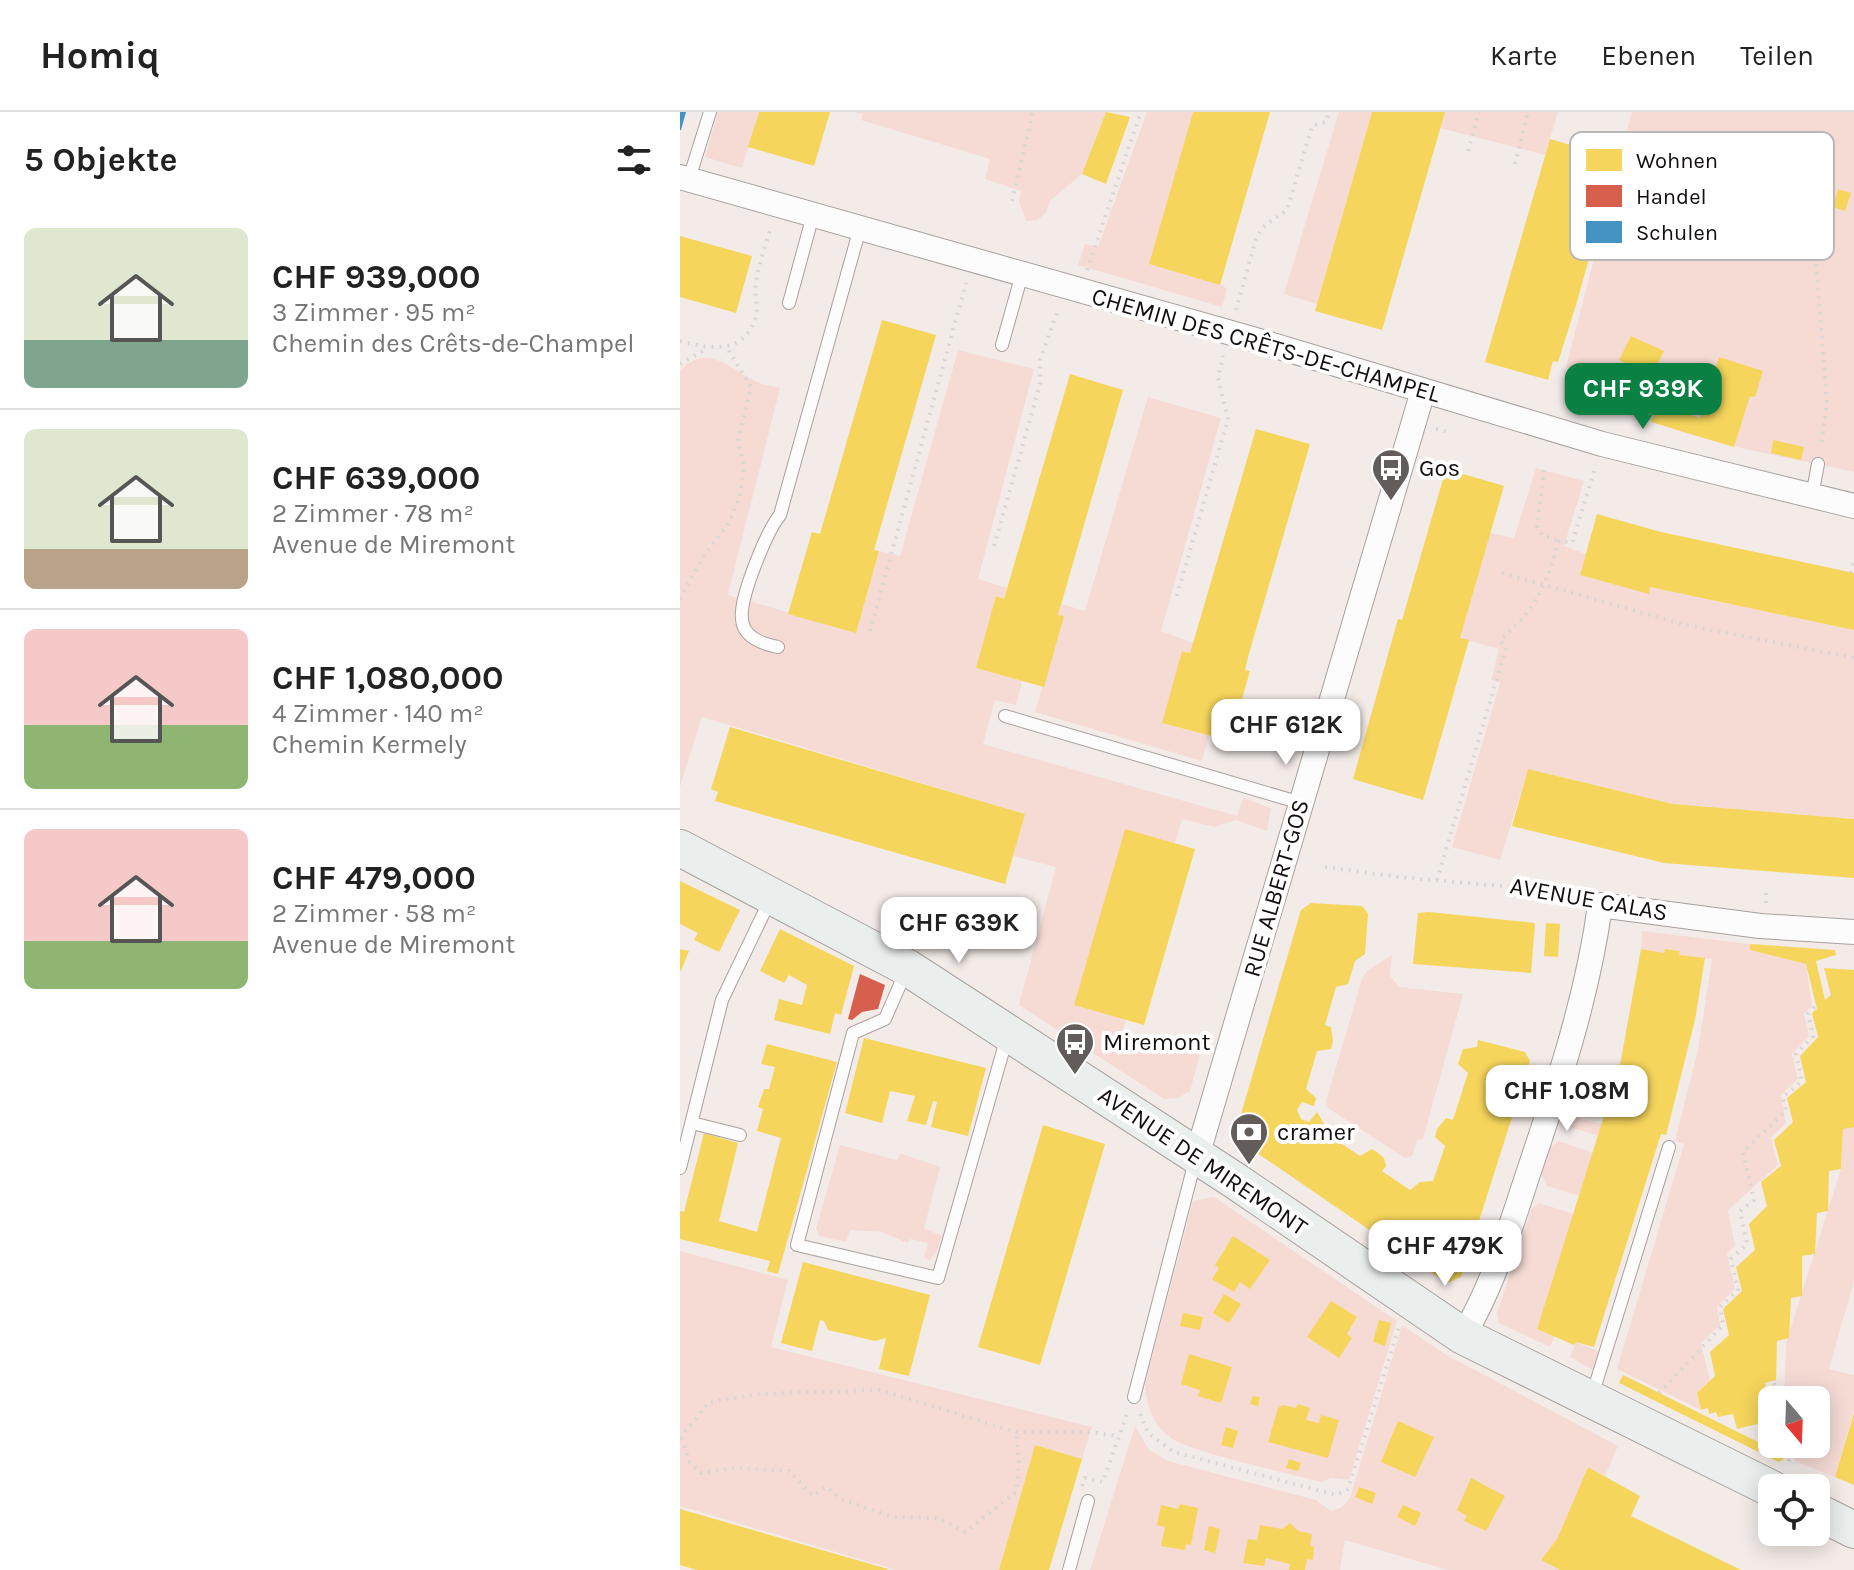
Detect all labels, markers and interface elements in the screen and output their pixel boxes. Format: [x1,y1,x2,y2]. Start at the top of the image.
text: Homiq [40,33,160,78]
text: Karte [1490,39,1557,72]
text: Ebenen [1601,39,1696,72]
text: Teilen [1740,39,1814,72]
legend [1570,132,1834,260]
icon: filters [612,138,656,182]
text: 5 Objekte [24,140,177,180]
text: Wohnen [1636,148,1718,174]
text: Handel [1636,184,1707,210]
text: Schulen [1636,220,1718,246]
text: CHF 939,000 [272,257,480,297]
icon: home [88,260,184,356]
street label: CHEMIN DES CRÊTS-DE-CHAMPEL [1089,282,1444,408]
text: 3 Zimmer · 95 m² [272,297,476,328]
text: Chemin des Crêts-de-Champel [272,328,635,359]
pin: CHF 939K [1560,363,1726,431]
text: CHF 939K [1583,373,1703,404]
bus stop icon: Gos [1370,447,1412,502]
place label: Gos [1419,454,1460,482]
text: CHF 639,000 [272,458,480,498]
icon: home [88,461,184,557]
text: 2 Zimmer · 78 m² [272,498,474,529]
text: Avenue de Miremont [272,529,515,560]
text: CHF 1,080,000 [272,658,504,698]
icon: home [88,661,184,757]
text: 4 Zimmer · 140 m² [272,698,484,729]
pin: CHF 612K [1203,699,1369,767]
text: CHF 612K [1229,709,1343,740]
text: Chemin Kermely [272,729,467,760]
street label: RUE ALBERT-GOS [1237,796,1315,980]
text: CHF 479,000 [272,858,476,898]
icon: home [88,861,184,957]
street label: AVENUE CALAS [1508,871,1670,927]
pin: CHF 639K [876,897,1042,965]
text: 2 Zimmer · 58 m² [272,898,476,929]
text: CHF 639K [899,907,1019,938]
text: Avenue de Miremont [272,929,515,960]
bus stop icon: Miremont [1054,1021,1096,1076]
place label: Miremont [1103,1028,1211,1056]
pin: CHF 1.08M [1475,1065,1659,1133]
text: CHF 1.08M [1504,1075,1630,1106]
street label: AVENUE DE MIREMONT [1093,1081,1313,1241]
bank icon: cramer [1228,1111,1270,1166]
place label: cramer [1277,1118,1355,1146]
pin: CHF 479K [1362,1220,1528,1288]
text: CHF 479K [1387,1230,1503,1261]
north arrow [1758,1386,1830,1458]
map controls [1758,1386,1830,1546]
button: locate [1758,1474,1830,1546]

